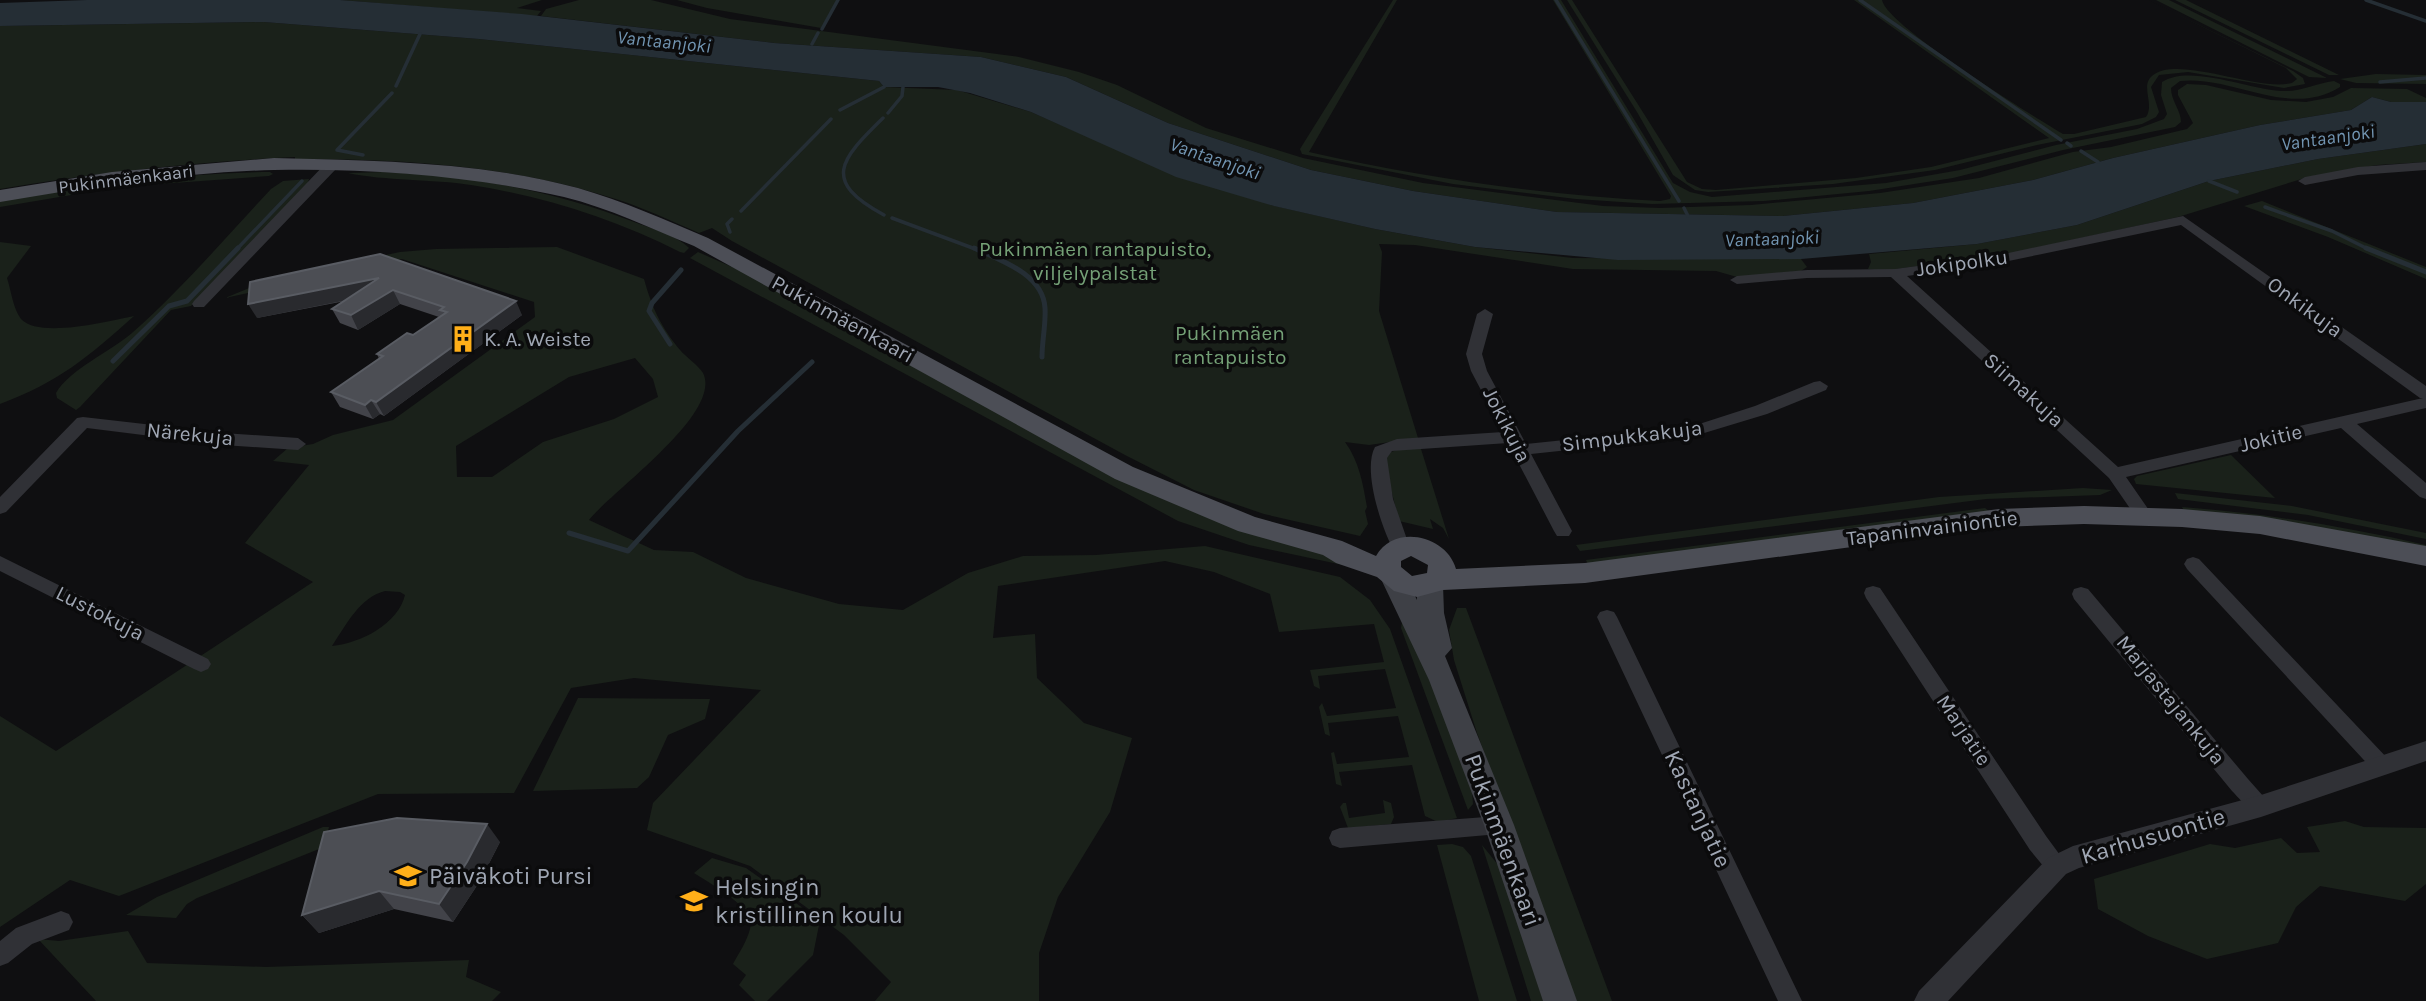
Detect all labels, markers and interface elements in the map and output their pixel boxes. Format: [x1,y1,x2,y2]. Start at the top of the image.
water label: Vantaanjoki [616,26,712,58]
water label: Vantaanjoki [2280,121,2376,155]
water label: Vantaanjoki [1167,133,1263,185]
street label: Pukinmäenkaari [57,160,195,198]
water label: Vantaanjoki [1724,226,1820,252]
park label: Pukinmäen rantapuisto, viljelypalstat [979,237,1211,285]
street label: Jokipolku [1915,245,2009,281]
street label: Pukinmäenkaari [768,270,918,368]
street label: Onkikuja [2263,272,2347,342]
park label: Pukinmäen rantapuisto [1174,321,1286,369]
building icon: K. A. Weiste [448,324,478,354]
place label: K. A. Weiste [484,327,591,351]
street label: Siimakuja [1979,348,2069,432]
street label: Jokikuja [1478,384,1536,466]
street label: Simpukkakuja [1560,415,1704,457]
street label: Närekuja [145,418,235,450]
street label: Jokitie [2238,419,2304,457]
street label: Tapaninvainiontie [1845,506,2019,550]
street label: Lustokuja [52,581,148,645]
street label: Marjastajankuja [2112,631,2230,769]
street label: Marjatie [1932,690,1996,770]
street label: Kastanjatie [1659,746,1737,872]
street label: Pukinmäenkaari [1459,750,1547,930]
street label: Karhusuontie [2078,802,2228,870]
school or university icon: Päiväkoti Pursi [393,861,423,891]
place label: Päiväkoti Pursi [429,862,593,890]
place label: Helsingin kristillinen koulu [715,873,903,929]
school or university icon: Helsingin kristillinen koulu [679,886,709,916]

